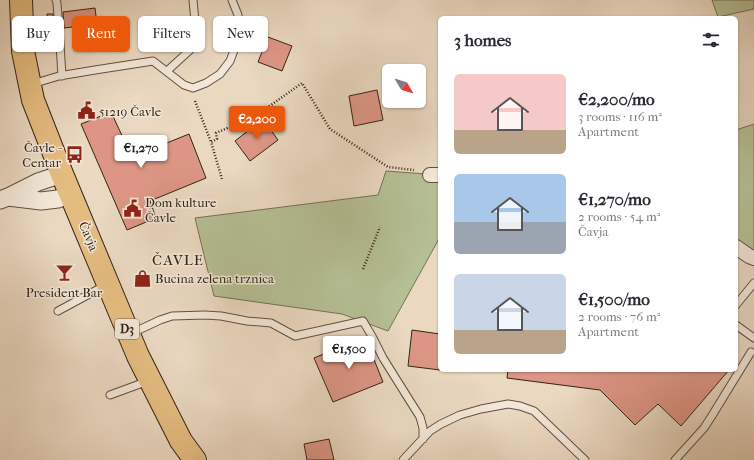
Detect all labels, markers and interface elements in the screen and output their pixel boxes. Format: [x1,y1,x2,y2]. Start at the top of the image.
chip: Buy [12,16,64,52]
chip: Rent [72,16,130,52]
chip: Filters [138,16,205,52]
chip: New [213,16,268,52]
icon: filters [700,29,722,51]
text: 3 homes [454,30,511,50]
north arrow [382,64,426,108]
map controls [382,64,426,108]
text: €2,200/mo [578,89,655,109]
icon: home [486,90,534,138]
public building icon: 51219 Čavle [76,101,96,121]
place label: 51219 Čavle [99,104,162,119]
pin: €2,200 [224,106,290,140]
text: 3 rooms · 116 m² [578,109,662,124]
text: €2,200 [238,111,276,126]
text: Apartment [578,124,639,139]
pin: €1,270 [108,135,174,169]
place label: Čavle - Centar [22,140,63,170]
text: €1,270 [123,140,159,155]
bus stop icon: Čavle - Centar [64,144,84,164]
text: €1,270/mo [578,189,651,209]
icon: home [486,190,534,238]
place label: Dom kulture Čavle [145,195,217,225]
public building icon: Dom kulture Čavle [122,199,142,219]
text: 2 rooms · 54 m² [578,209,660,224]
street label: Čavja [76,219,102,254]
text: Čavja [578,224,608,239]
district label: ČAVLE [152,251,204,269]
bar icon: President Bar [54,263,74,283]
shop icon: Bucina zelena trznica [132,268,152,288]
place label: Bucina zelena trznica [155,271,275,286]
place label: President Bar [26,285,103,300]
text: €1,500/mo [578,289,650,309]
icon: home [486,290,534,338]
text: 2 rooms · 76 m² [578,309,660,324]
road number: D3 [115,319,139,339]
text: Apartment [578,324,639,339]
pin: €1,500 [316,336,382,370]
text: €1,500 [332,341,366,356]

